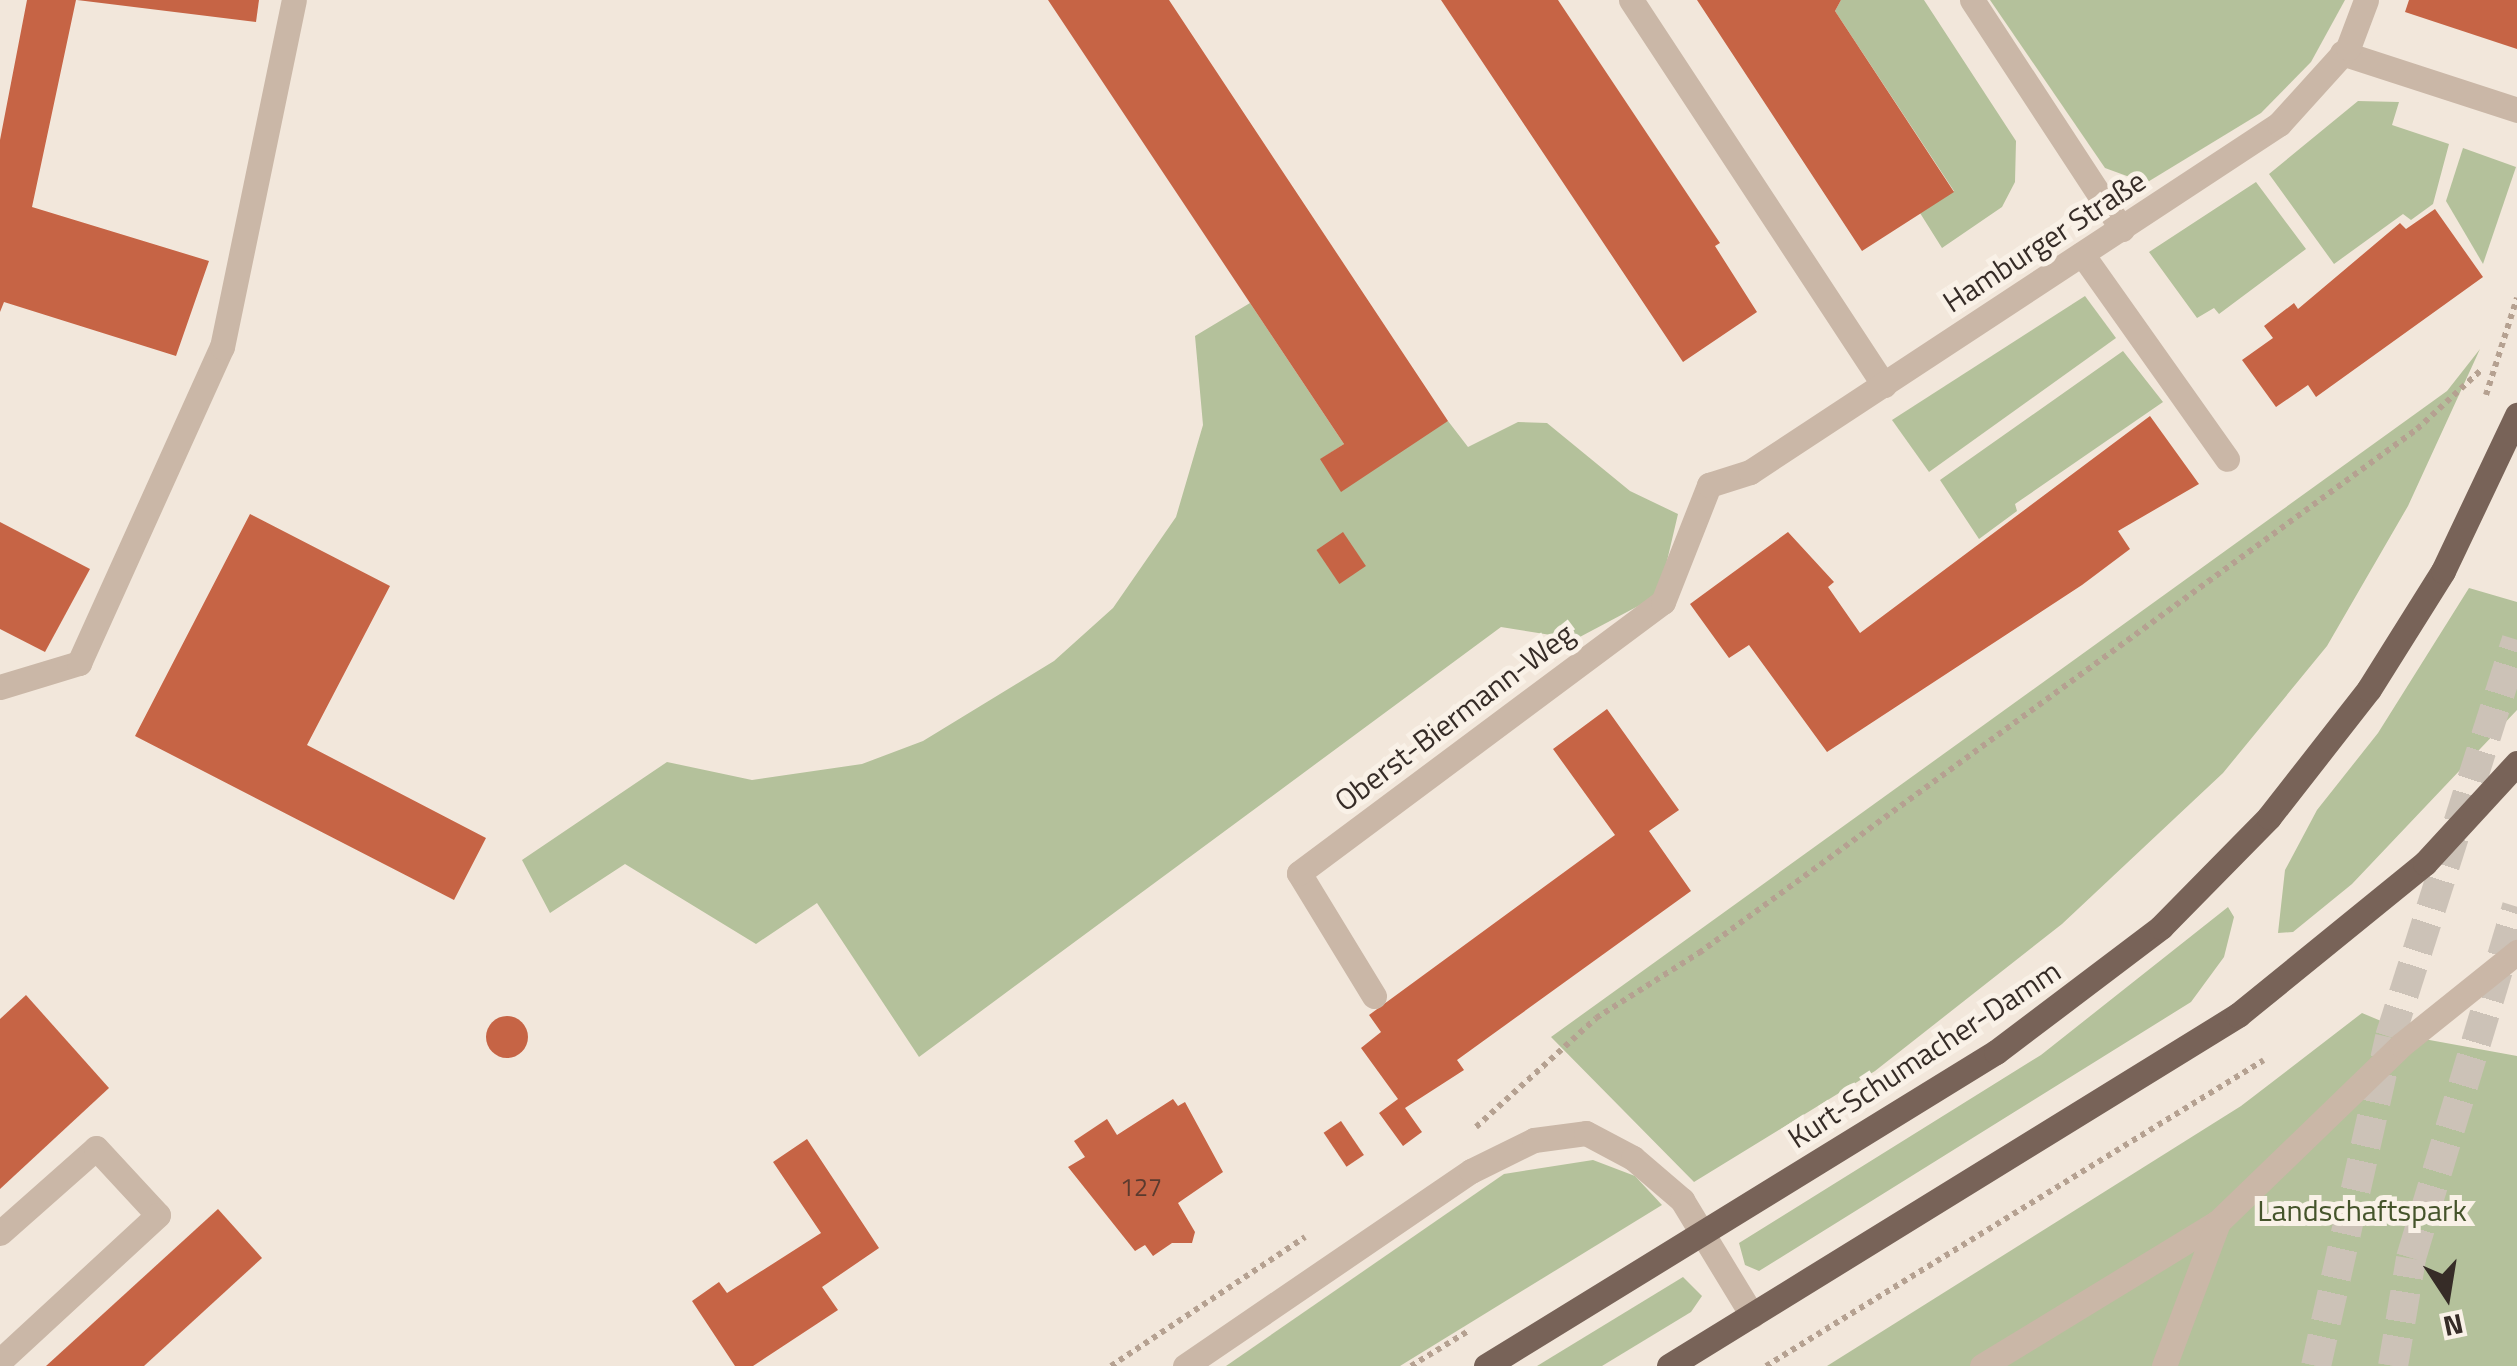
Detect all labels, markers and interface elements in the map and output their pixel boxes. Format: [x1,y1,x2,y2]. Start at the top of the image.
street label: Hamburger Straße [1936,162,2152,320]
street label: Oberst-Biermann-Weg [1327,615,1581,819]
street label: Kurt-Schumacher-Damm [1781,952,2067,1156]
house number: 127 [1120,1172,1162,1202]
park label: Landschaftspark [2257,1192,2467,1228]
north arrow [2397,1246,2497,1346]
text: N [2439,1303,2467,1349]

